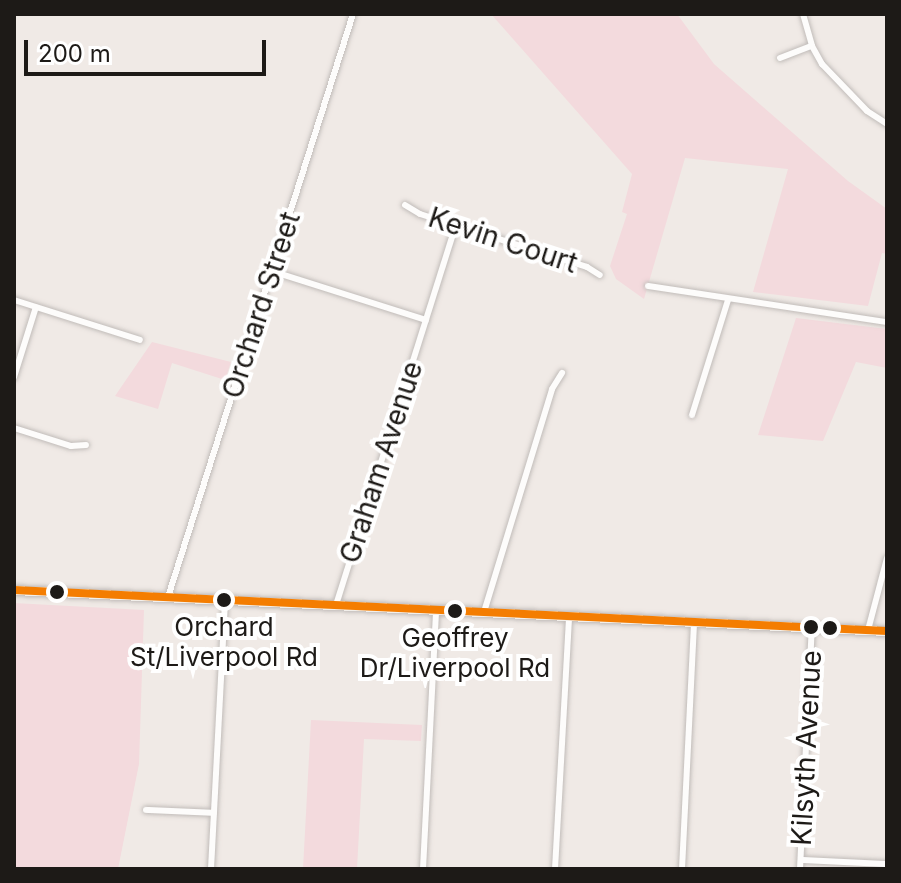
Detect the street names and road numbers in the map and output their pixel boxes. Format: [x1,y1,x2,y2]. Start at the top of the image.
street label: Kevin Court [424,200,582,280]
street label: Orchard Street [215,208,307,402]
street label: Graham Avenue [333,357,429,567]
street label: Kilsyth Avenue [784,649,828,847]

